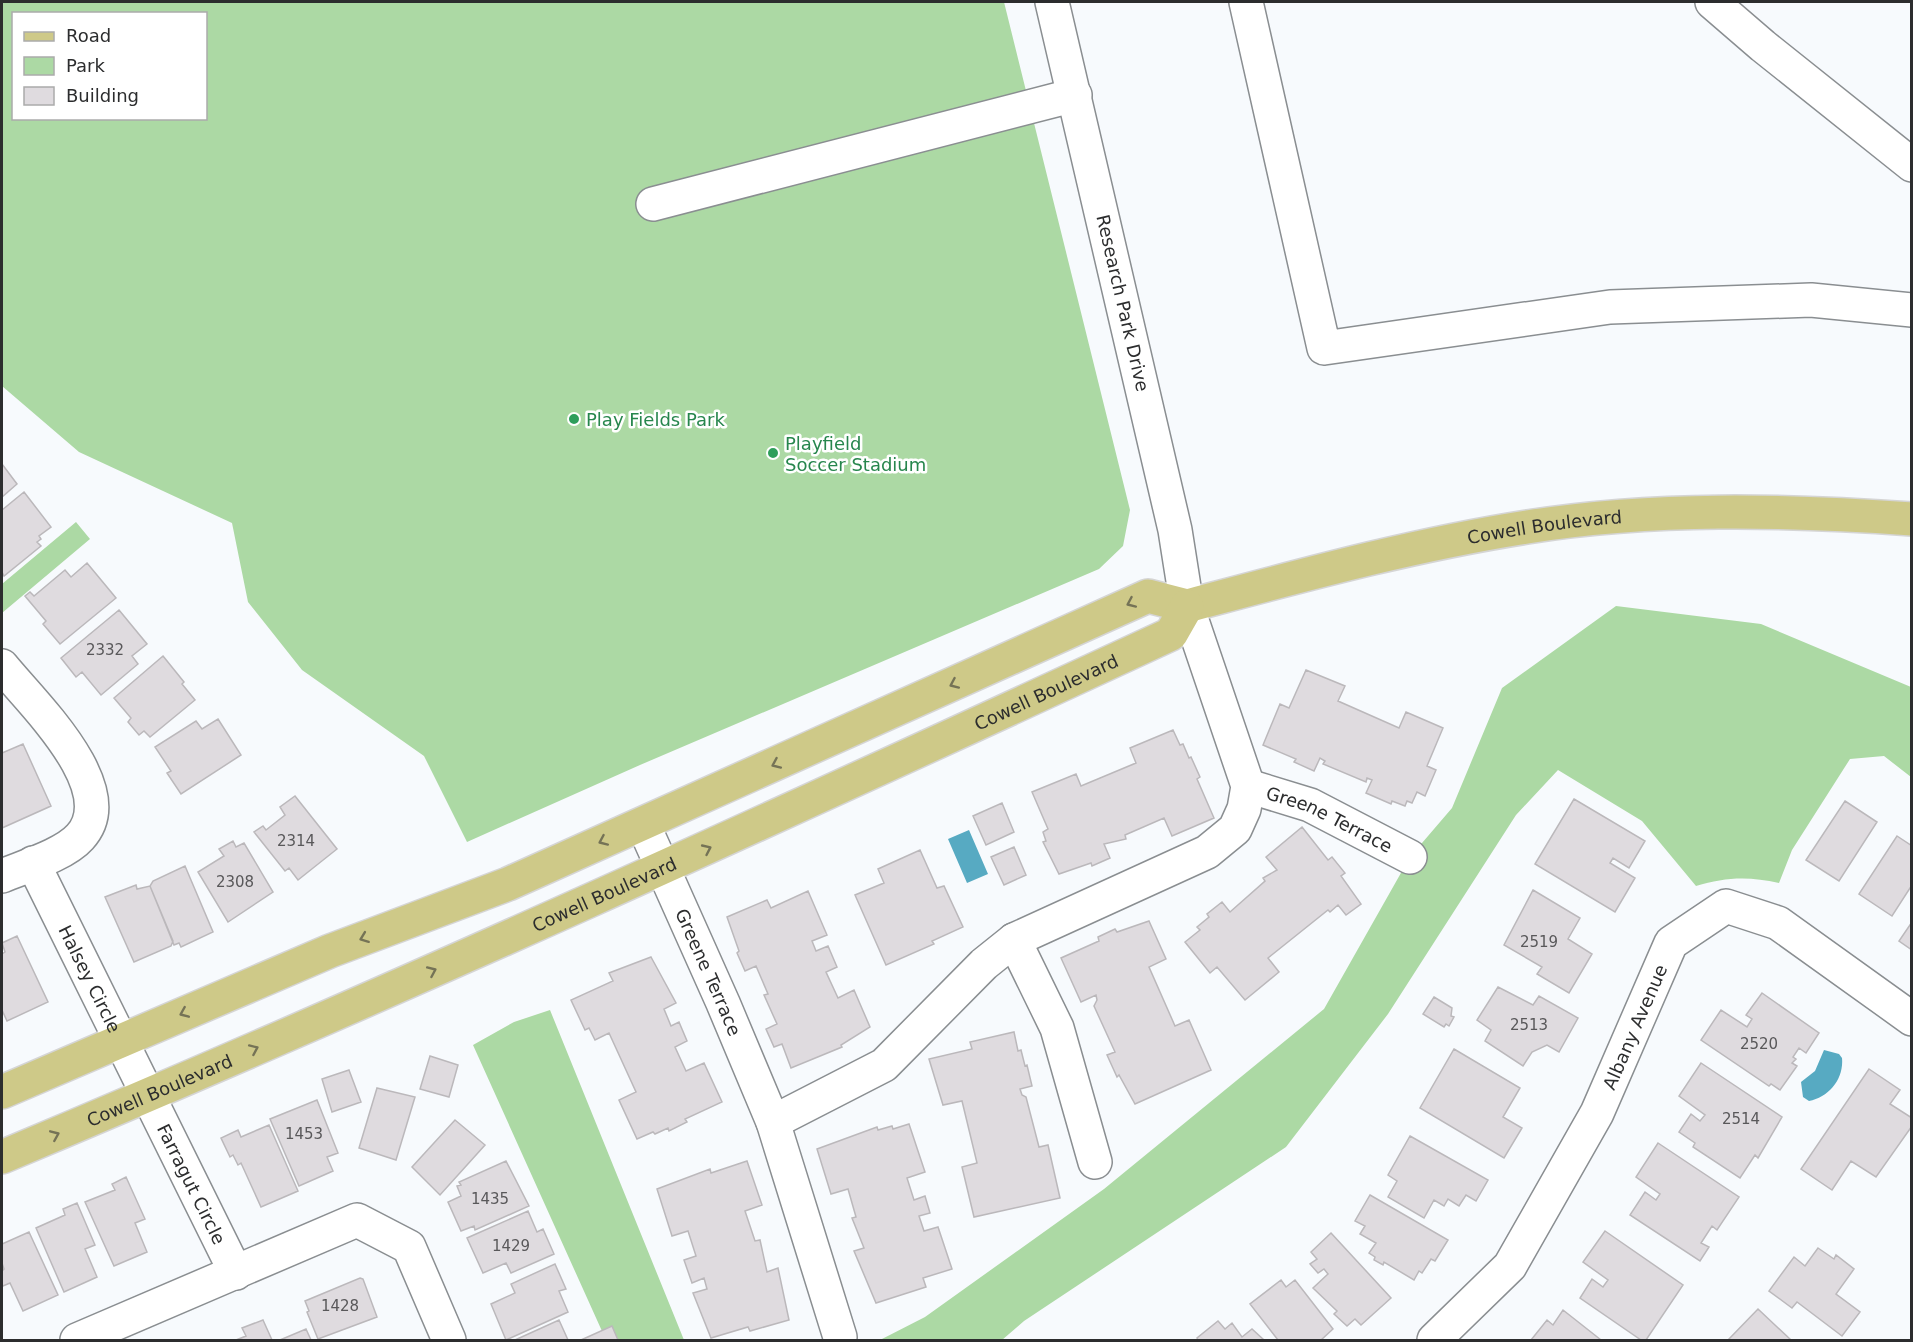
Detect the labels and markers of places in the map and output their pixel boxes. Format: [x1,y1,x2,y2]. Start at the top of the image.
place label: Play Fields Park [586,409,725,430]
marker: Play Fields Park [567,412,581,426]
place label: Playfield Soccer Stadium [785,433,926,475]
marker: Playfield Soccer Stadium [766,446,780,460]

